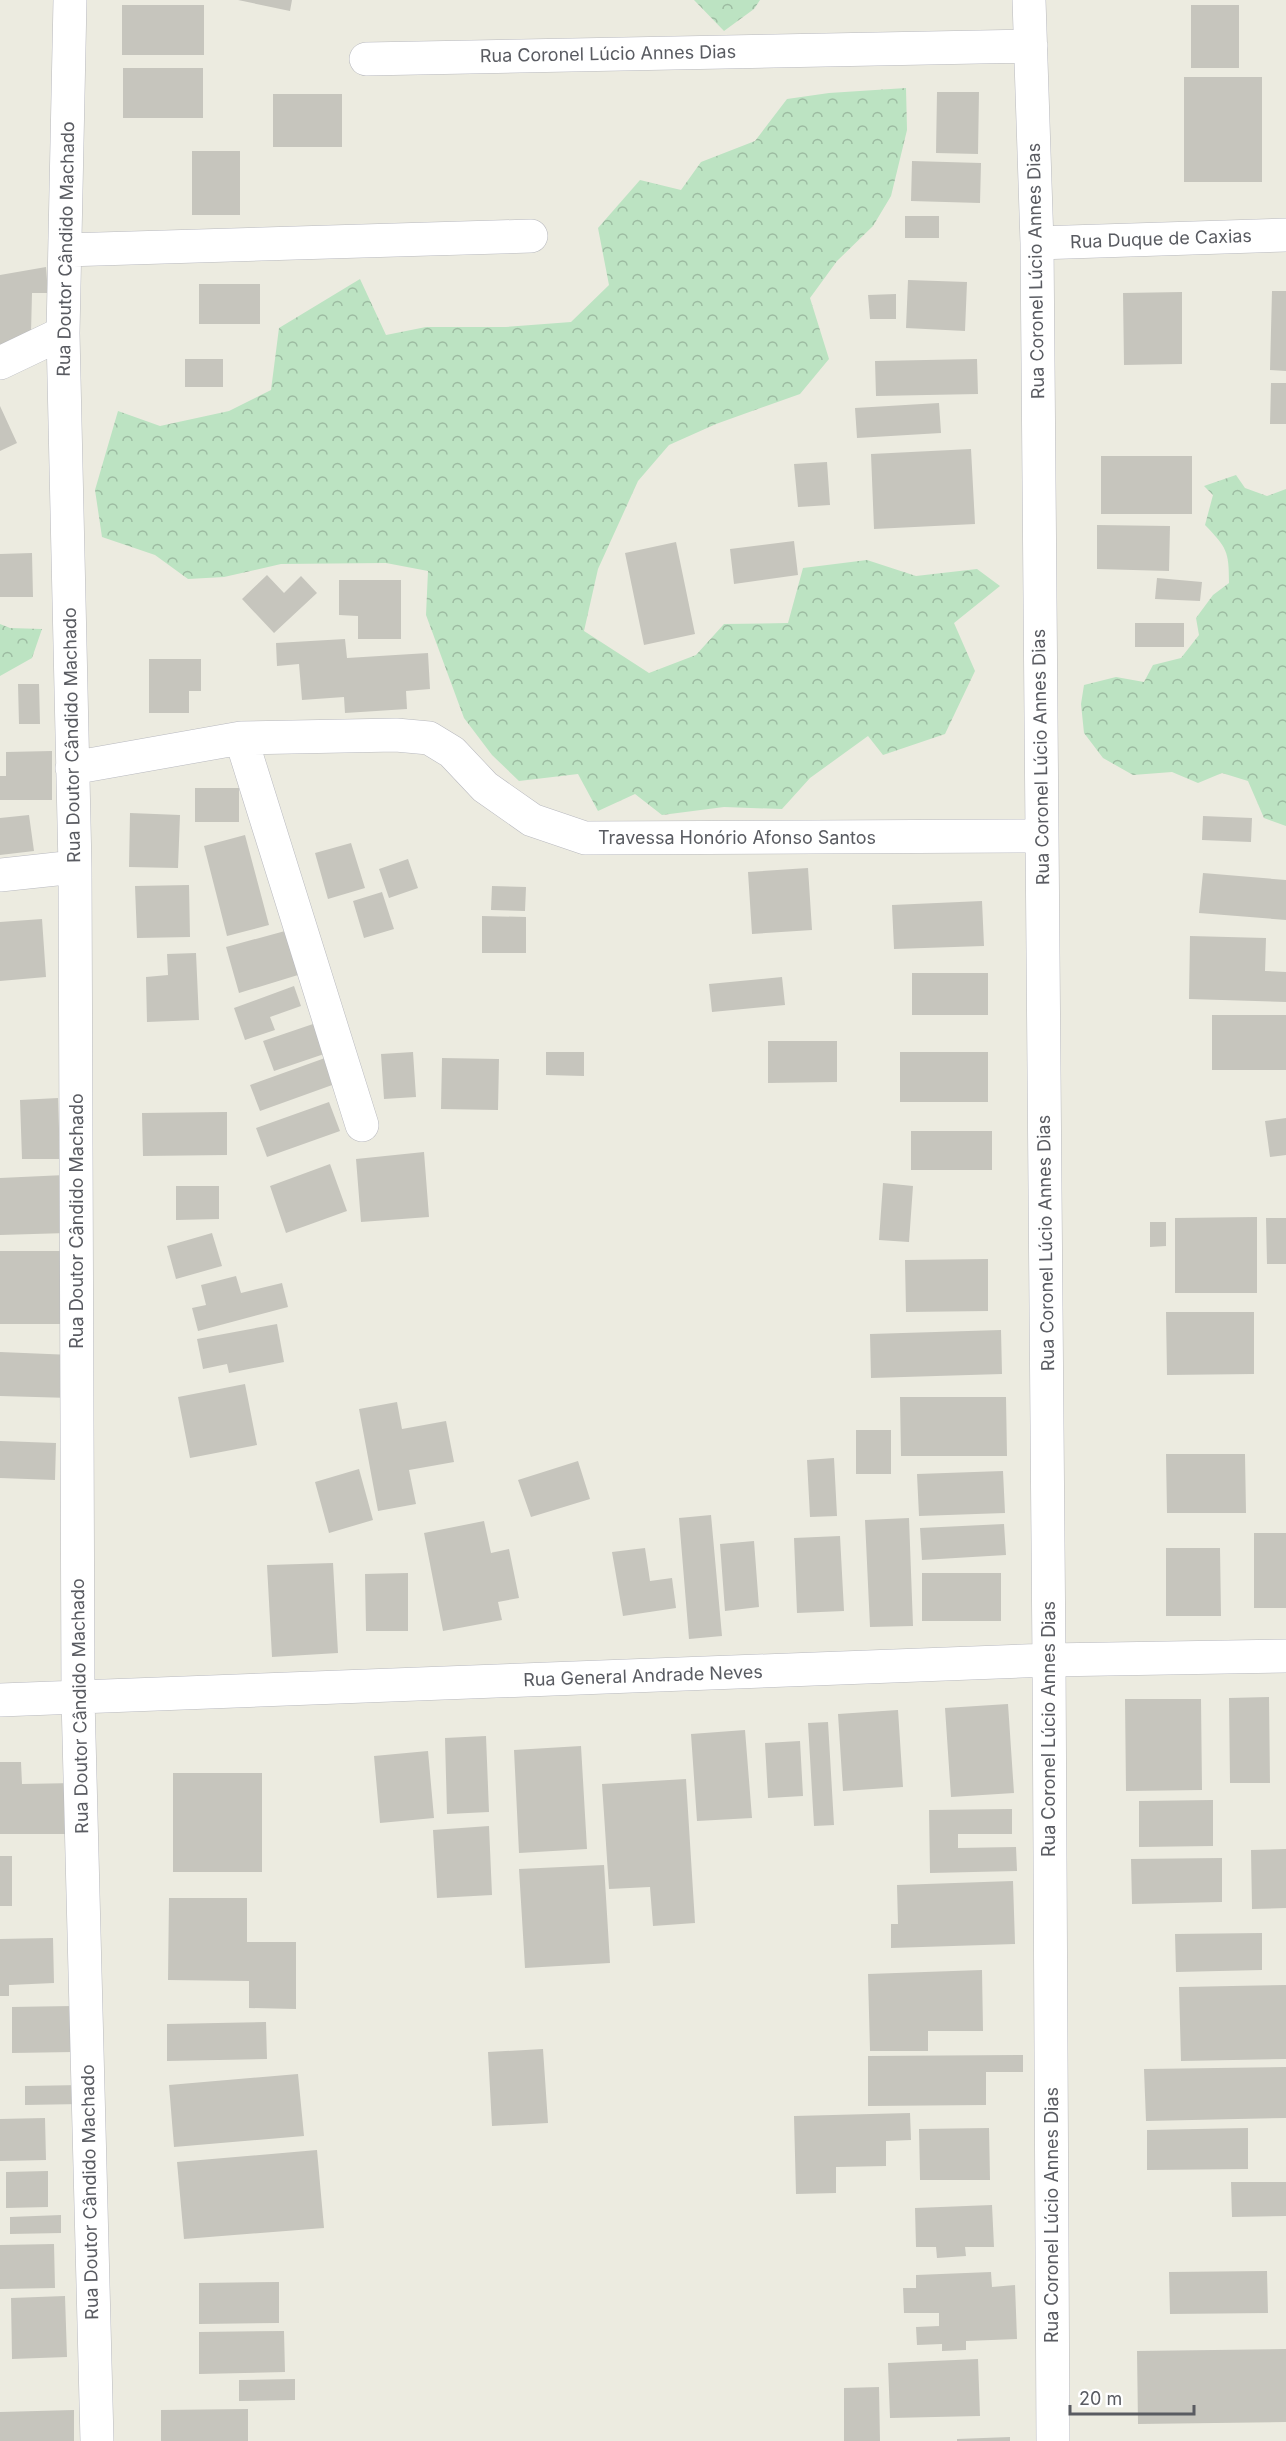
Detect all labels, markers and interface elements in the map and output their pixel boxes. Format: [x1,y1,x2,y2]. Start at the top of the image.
street label: Rua Coronel Lúcio Annes Dias [480,41,736,66]
street label: Rua Doutor Cândido Machado [53,121,78,377]
street label: Rua Coronel Lúcio Annes Dias [1023,143,1048,399]
street label: Rua Duque de Caxias [1070,225,1252,252]
street label: Rua Doutor Cândido Machado [59,607,84,863]
street label: Rua Coronel Lúcio Annes Dias [1028,629,1053,885]
street label: Travessa Honório Afonso Santos [598,827,876,848]
street label: Rua Doutor Cândido Machado [66,1093,87,1349]
street label: Rua Coronel Lúcio Annes Dias [1033,1115,1058,1371]
street label: Rua Doutor Cândido Machado [67,1578,92,1834]
street label: Rua Coronel Lúcio Annes Dias [1038,1601,1059,1857]
street label: Rua General Andrade Neves [523,1661,763,1690]
street label: Rua Doutor Cândido Machado [77,2064,102,2320]
street label: Rua Coronel Lúcio Annes Dias [1041,2087,1062,2343]
scale bar [1070,2378,1194,2416]
text: 20 m [1079,2388,1122,2409]

